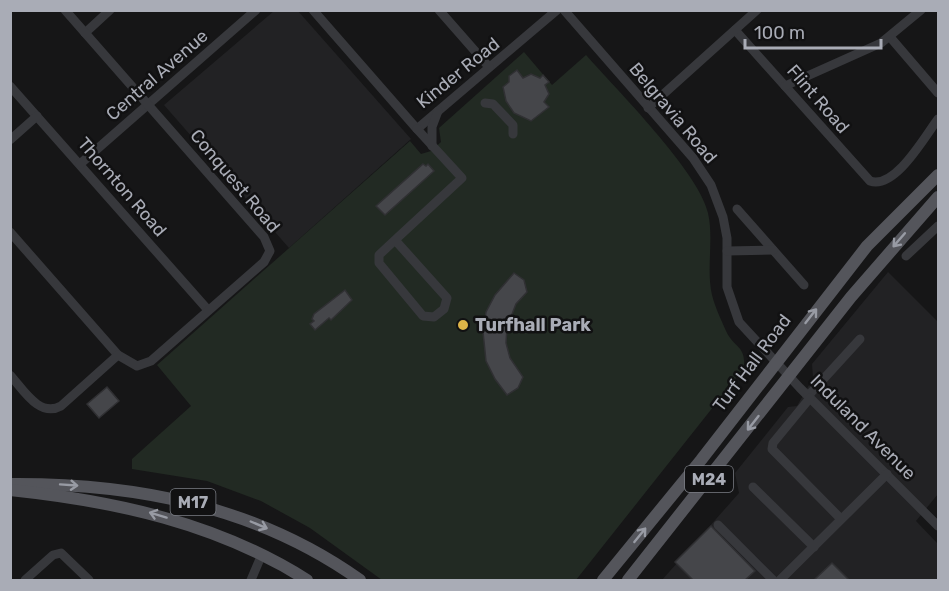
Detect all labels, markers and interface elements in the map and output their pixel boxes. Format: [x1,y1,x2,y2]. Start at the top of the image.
scale bar [745,12,882,50]
text: 100 m [754,22,805,44]
street label: Central Avenue [102,25,212,125]
street label: Kinder Road [412,33,504,113]
street label: Belgravia Road [624,58,722,168]
street label: Flint Road [782,60,854,138]
street label: Conquest Road [185,125,285,237]
street label: Thornton Road [73,133,171,241]
one-way arrow [892,232,906,247]
one-way arrow [804,309,817,325]
street label: Turf Hall Road [708,310,796,416]
place label: Turfhall Park [475,314,591,336]
marker: Turfhall Park [456,318,470,332]
street label: Induland Avenue [806,370,920,484]
one-way arrow [746,415,759,431]
road number: M24 [685,466,733,492]
one-way arrow [58,479,78,490]
road number: M17 [170,489,216,515]
one-way arrow [149,509,168,520]
one-way arrow [249,520,267,531]
one-way arrow [633,528,647,543]

